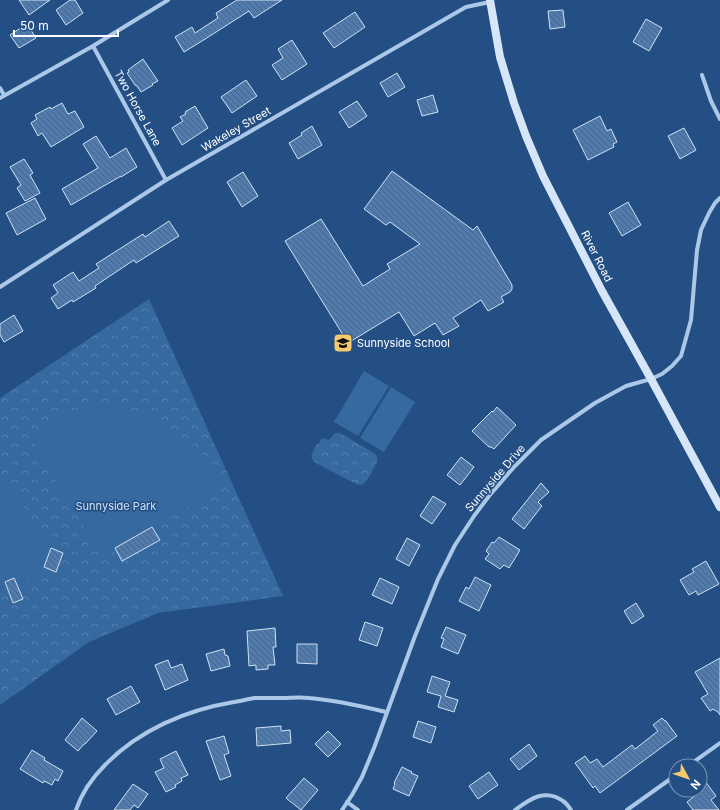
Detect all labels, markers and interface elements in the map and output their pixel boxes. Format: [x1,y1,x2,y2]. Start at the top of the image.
scale bar [14,12,118,38]
text: 50 m [20,18,49,33]
street label: Two Horse Lane [111,68,165,148]
street label: Wakeley Street [199,103,274,155]
street label: River Road [578,228,616,284]
school or university icon: Sunnyside School [332,332,354,354]
place label: Sunnyside School [357,336,450,350]
street label: Sunnyside Drive [462,441,528,515]
park label: Sunnyside Park [76,499,156,513]
north arrow [668,758,708,798]
text: N [688,777,704,792]

